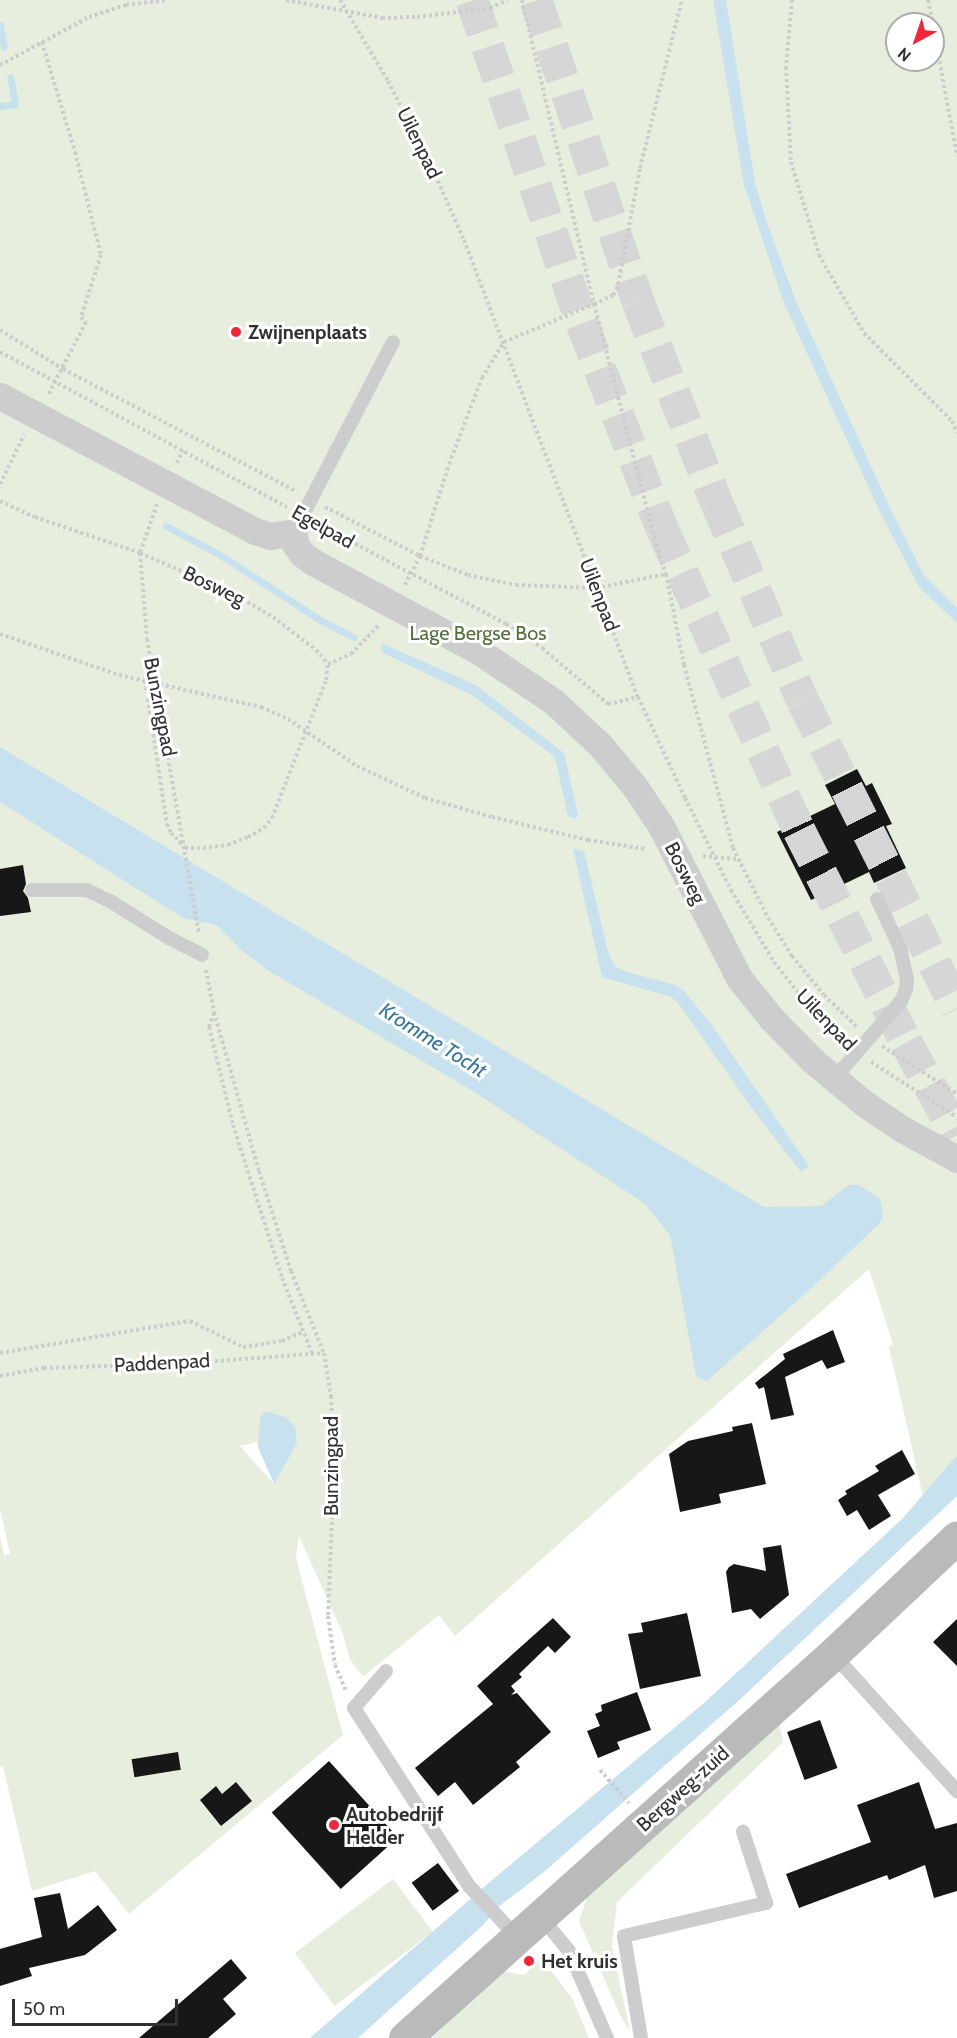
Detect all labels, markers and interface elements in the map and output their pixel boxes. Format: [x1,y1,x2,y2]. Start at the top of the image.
north arrow [885,12,945,72]
text: N [894,44,915,66]
street label: Uilenpad [391,103,447,183]
place label: Zwijnenplaats [248,320,367,344]
marker: Zwijnenplaats [229,325,243,339]
street label: Egelpad [288,500,358,554]
street label: Uilenpad [574,555,624,635]
street label: Bosweg [179,561,249,611]
park label: Lage Bergse Bos [410,621,546,645]
street label: Bunzingpad [139,656,181,758]
street label: Bosweg [659,838,711,908]
street label: Uilenpad [791,984,861,1056]
water label: Kromme Tocht [375,997,491,1083]
street label: Paddenpad [113,1348,211,1378]
street label: Bunzingpad [319,1416,343,1516]
street label: Bergweg-zuid [632,1741,734,1837]
place label: Autobedrijf Helder [346,1802,444,1849]
marker: Autobedrijf Helder [327,1818,341,1832]
place label: Het kruis [541,1949,618,1973]
marker: Het kruis [522,1954,536,1968]
scale bar [15,1987,182,2025]
text: 50 m [23,1998,65,2020]

